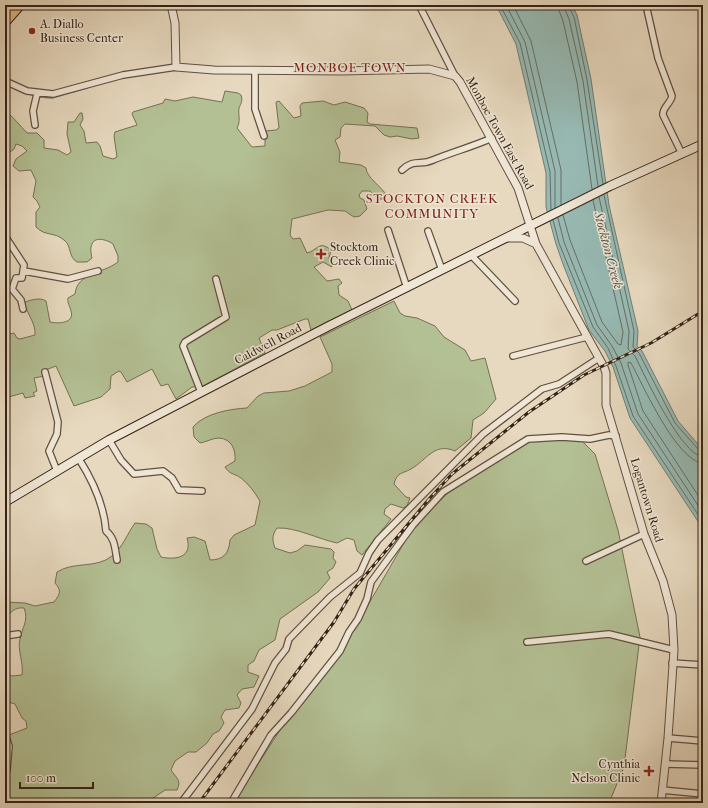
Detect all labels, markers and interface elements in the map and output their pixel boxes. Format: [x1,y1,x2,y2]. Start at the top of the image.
place label: A. Diallo Business Center [39,17,124,45]
marker: A. Diallo Business Center [27,26,37,36]
district label: MONBOE TOWN [293,60,407,75]
street label: Monboe Town East Road [463,74,537,192]
district label: STOCKTON CREEK COMMUNITY [366,191,498,221]
water label: Stockton Creek [591,209,626,291]
place label: Stocktom Creek Clinic [330,240,394,268]
marker: Stocktom Creek Clinic [315,248,327,260]
street label: Caldwell Road [232,320,304,368]
street label: Logantown Road [628,456,667,544]
place label: Cynthia Nelson Clinic [571,757,640,785]
scale bar [20,764,93,790]
marker: Cynthia Nelson Clinic [643,765,655,777]
text: 100 m [26,771,56,785]

